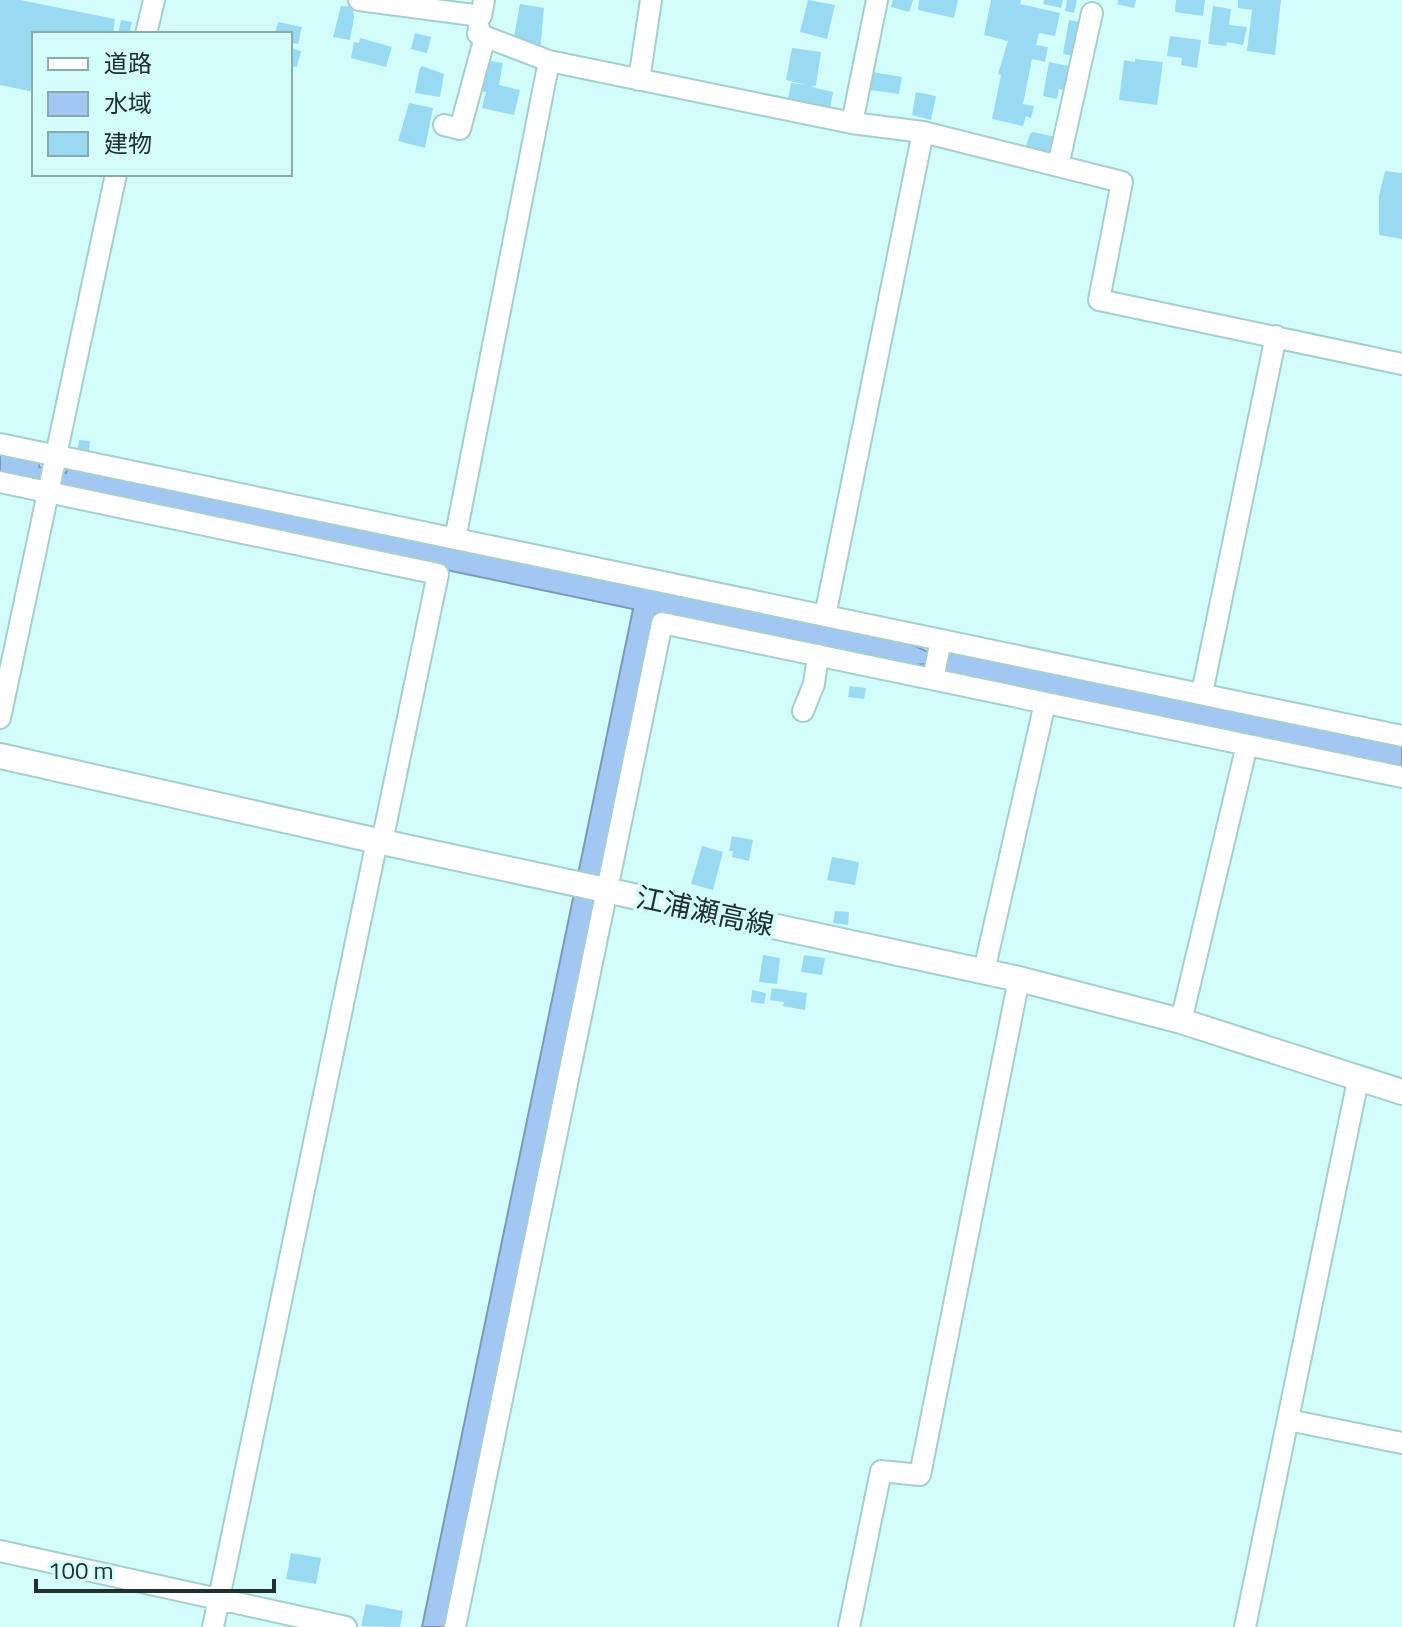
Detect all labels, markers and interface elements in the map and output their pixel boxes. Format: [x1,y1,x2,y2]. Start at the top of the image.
legend [32,32,292,176]
text: 道路 [104,45,152,81]
text: 水域 [104,85,152,121]
text: 建物 [104,125,152,161]
street label: 江浦瀬高線 [632,875,778,946]
scale bar [36,1543,274,1593]
text: 100 m [48,1552,114,1588]

